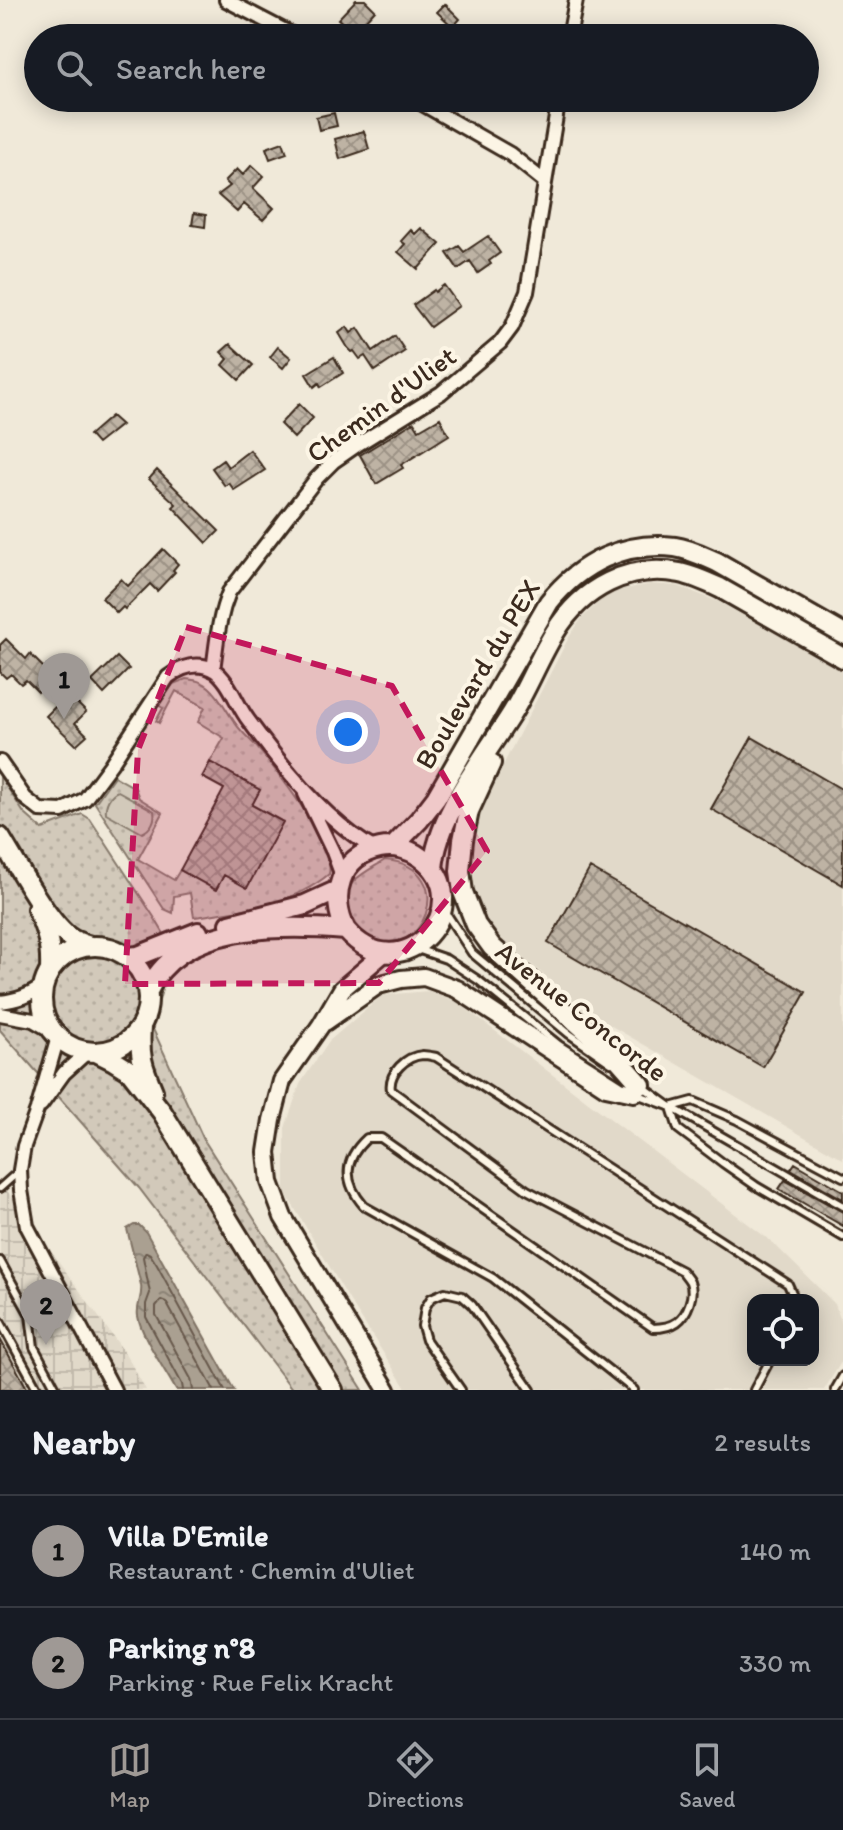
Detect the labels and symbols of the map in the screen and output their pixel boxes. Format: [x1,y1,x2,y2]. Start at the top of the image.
street label: Chemin d'Uliet [300,338,462,470]
street label: Boulevard du PEX [407,573,547,775]
pin: 1 [38,653,90,719]
your location [328,712,368,752]
street label: Avenue Concorde [489,933,675,1089]
pin: 2 [20,1279,72,1345]

